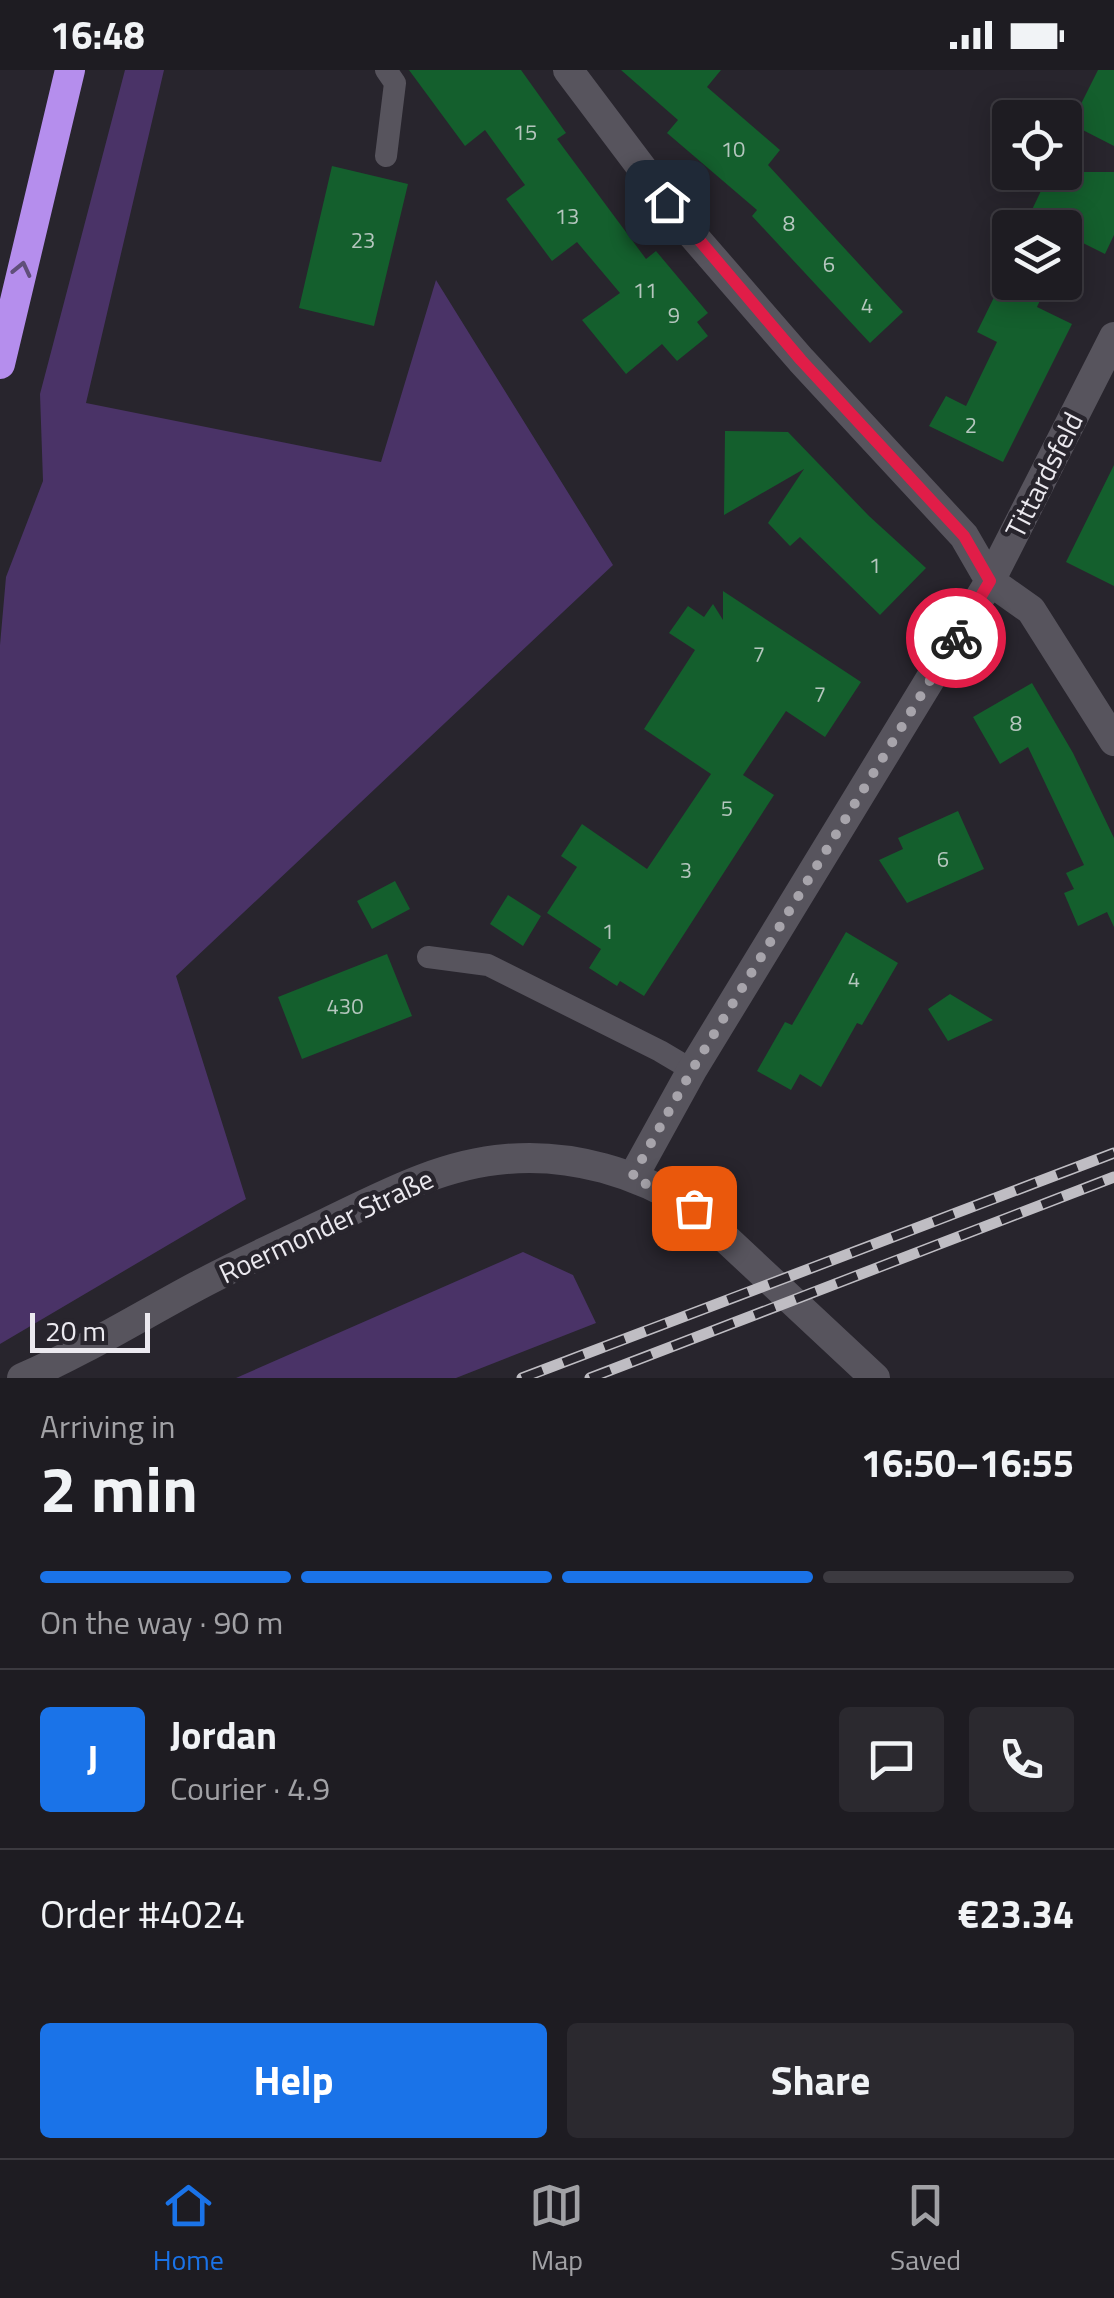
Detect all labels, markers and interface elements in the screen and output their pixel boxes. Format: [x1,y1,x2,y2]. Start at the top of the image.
text: 16:48 [50,6,145,64]
map controls [992,100,1082,300]
button: locate [992,100,1082,190]
house number: 15 [513,115,537,149]
house number: 10 [721,132,745,166]
pin [625,160,710,245]
icon: home [640,175,695,230]
house number: 13 [555,199,579,233]
house number: 8 [783,206,795,240]
button: layers [992,210,1082,300]
house number: 23 [351,223,375,257]
house number: 6 [823,247,835,281]
one-way arrow [10,261,31,278]
house number: 11 [633,273,657,307]
house number: 4 [861,288,873,322]
house number: 9 [668,298,680,332]
street label: Tittardsfeld [993,404,1094,545]
house number: 2 [965,408,977,442]
house number: 1 [869,548,881,582]
courier [906,588,1006,688]
icon: bike [929,611,984,666]
house number: 7 [753,637,765,671]
house number: 7 [814,677,826,711]
house number: 8 [1010,706,1022,740]
house number: 5 [721,791,733,825]
house number: 6 [937,842,949,876]
house number: 3 [680,853,692,887]
house number: 1 [602,914,614,948]
house number: 4 [848,962,860,996]
house number: 430 [327,989,363,1023]
street label: Roermonder Straße [211,1157,440,1294]
pin [652,1166,737,1251]
icon: bag [667,1181,722,1236]
scale bar [30,1308,150,1352]
text: 20 m [45,1309,106,1352]
text: Arriving in [40,1402,176,1450]
text: 16:50–16:55 [861,1434,1074,1492]
text: 2 min [40,1438,198,1537]
text: On the way · 90 m [40,1598,283,1646]
text: Jordan [170,1706,277,1764]
button: chat [839,1707,944,1812]
button: phone [969,1707,1074,1812]
text: J [87,1730,98,1788]
text: Courier · 4.9 [170,1764,330,1812]
text: Order #4024 [40,1885,245,1943]
text: €23.34 [958,1885,1074,1943]
button: Help [40,2023,547,2138]
button: Share [567,2023,1074,2138]
tab: Home [153,2178,224,2281]
tab: Map [529,2178,584,2281]
tab: Saved [890,2178,961,2281]

